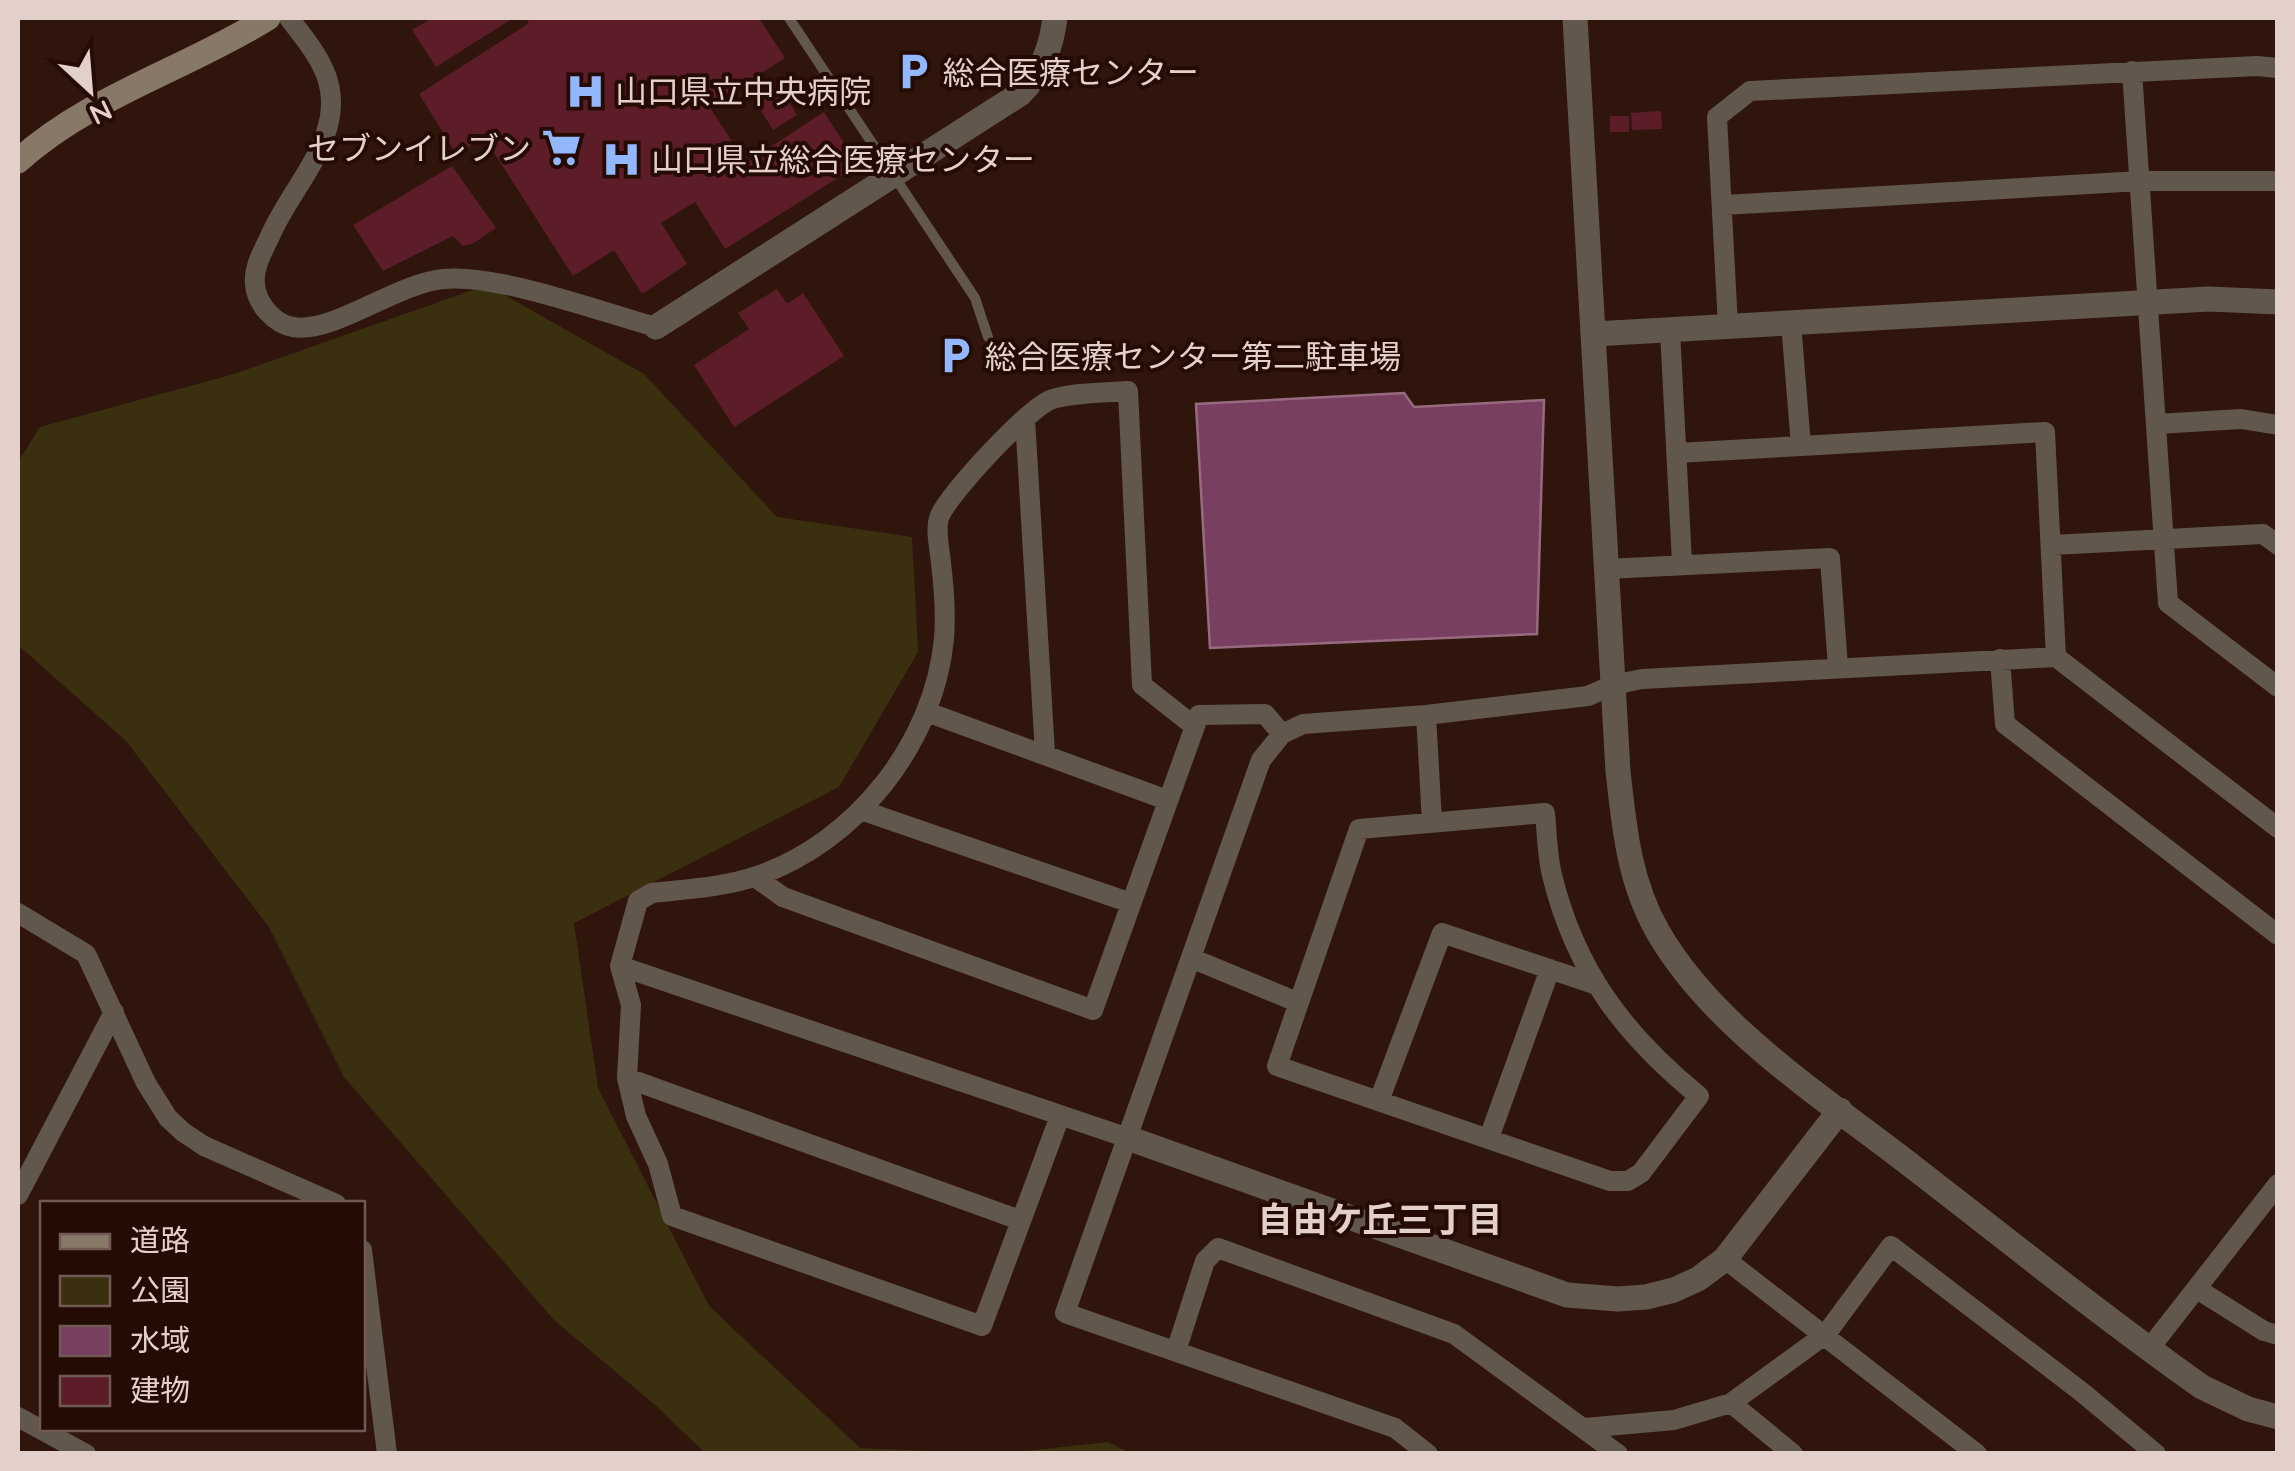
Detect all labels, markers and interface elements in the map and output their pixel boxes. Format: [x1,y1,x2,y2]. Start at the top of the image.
north arrow [40,40,140,140]
parking icon: 総合医療センター [892,51,934,93]
place label: 総合医療センター [943,52,1199,92]
hospital icon: 山口県立中央病院 [564,70,606,112]
place label: 山口県立中央病院 [615,71,871,111]
text: N [84,93,118,133]
supermarket icon: セブンイレブン [540,127,582,169]
place label: セブンイレブン [307,128,531,168]
hospital icon: 山口県立総合医療センター [600,138,642,180]
place label: 山口県立総合医療センター [651,139,1035,179]
parking icon: 総合医療センター第二駐車場 [934,335,976,377]
place label: 総合医療センター第二駐車場 [985,336,1401,376]
district label: 自由ケ丘三丁目 [1257,1197,1503,1241]
legend [40,1201,365,1431]
text: 道路 [130,1221,190,1259]
text: 公園 [130,1271,190,1309]
text: 水域 [130,1321,190,1359]
text: 建物 [130,1371,190,1409]

